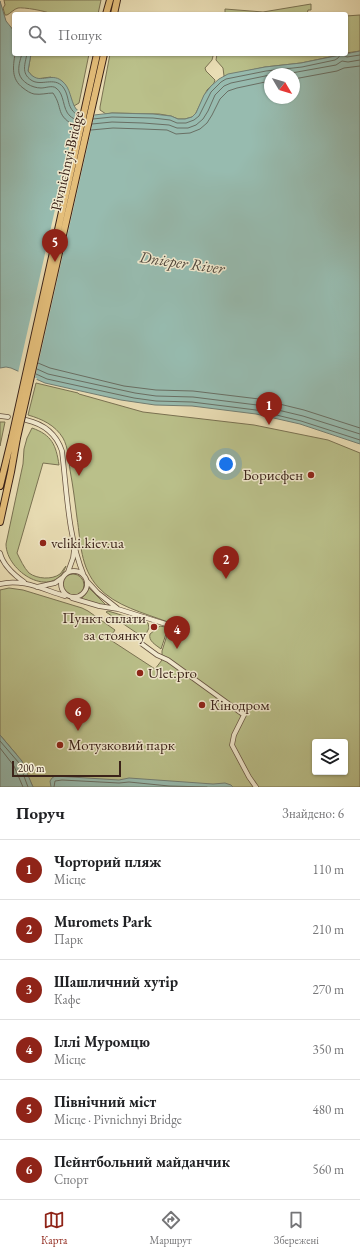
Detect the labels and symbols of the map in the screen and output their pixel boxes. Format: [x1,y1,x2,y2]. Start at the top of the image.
north arrow [264,68,300,104]
street label: Pivnichnyi Bridge [46,109,87,213]
pin: 5 [42,229,68,262]
water label: Dnieper River [137,246,227,279]
pin: 1 [256,392,282,425]
pin: 3 [66,443,92,476]
your location [216,454,236,474]
place label: Борисфен [243,465,303,484]
marker: Борисфен [306,470,316,480]
place label: veliki.kiev.ua [51,533,124,552]
marker: veliki.kiev.ua [38,538,48,548]
pin: 2 [213,546,239,579]
place label: Пункт сплати за стоянку [62,608,146,644]
pin: 4 [164,616,190,649]
marker: Пункт сплати за стоянку [149,622,159,632]
place label: Ulet.pro [148,663,197,682]
marker: Ulet.pro [135,668,145,678]
place label: Кінодром [210,695,270,714]
pin: 6 [65,698,91,731]
marker: Кінодром [197,700,207,710]
place label: Мотузковий парк [68,735,175,754]
marker: Мотузковий парк [55,740,65,750]
scale bar [12,759,121,778]

